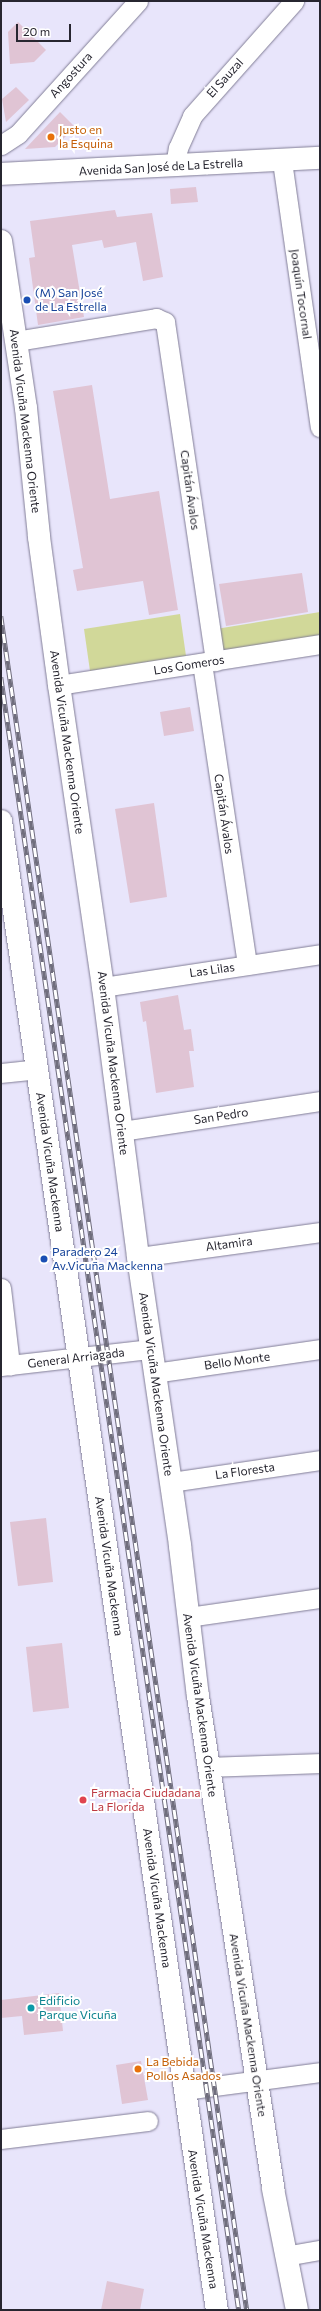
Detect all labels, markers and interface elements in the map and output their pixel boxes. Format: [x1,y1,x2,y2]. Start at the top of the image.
scale bar [18,16,73,42]
text: 20 m [23,24,50,38]
street label: Angostura [47,49,95,101]
street label: El Sauzal [204,55,246,101]
place label: Justo en la Esquina [59,123,113,151]
marker: Justo en la Esquina [46,132,56,142]
street label: Avenida San José de La Estrella [79,156,243,178]
street label: Joaquín Tocornal [288,248,314,340]
place label: (M) San José de La Estrella [35,286,107,314]
marker: (M) San José de La Estrella [22,295,32,305]
street label: Avenida Vicuña Mackenna Oriente [7,328,43,514]
street label: Capitán Ávalos [177,449,203,531]
street label: Avenida Vicuña Mackenna Oriente [47,649,87,835]
street label: Los Gomeros [153,652,225,678]
street label: Capitán Ávalos [211,773,237,855]
street label: Las Lilas [188,960,236,980]
street label: Avenida Vicuña Mackenna Oriente [95,970,131,1156]
street label: Avenida Vicuña Mackenna [33,1091,67,1233]
street label: San Pedro [193,1105,249,1127]
street label: Altamira [205,1234,253,1254]
place label: Paradero 24 Av.Vicuña Mackenna [52,1245,163,1273]
marker: Paradero 24 Av.Vicuña Mackenna [39,1254,49,1264]
street label: Avenida Vicuña Mackenna Oriente [136,1291,176,1477]
street label: General Arriagada [27,1345,125,1371]
street label: Bello Monte [203,1349,271,1373]
street label: La Floresta [214,1460,276,1482]
street label: Avenida Vicuña Mackenna [92,1495,126,1637]
street label: Avenida Vicuña Mackenna Oriente [180,1612,220,1798]
place label: Farmacia Ciudadana La Florida [91,1786,201,1814]
marker: Farmacia Ciudadana La Florida [78,1795,88,1805]
street label: Avenida Vicuña Mackenna [140,1827,174,1969]
street label: Avenida Vicuña Mackenna Oriente [226,1932,270,2118]
place label: Edificio Parque Vicuña [39,1994,117,2022]
marker: Edificio Parque Vicuña [26,2003,36,2013]
place label: La Bebida Pollos Asados [146,2055,221,2083]
marker: La Bebida Pollos Asados [133,2064,143,2074]
street label: Avenida Vicuña Mackenna [185,2148,221,2290]

